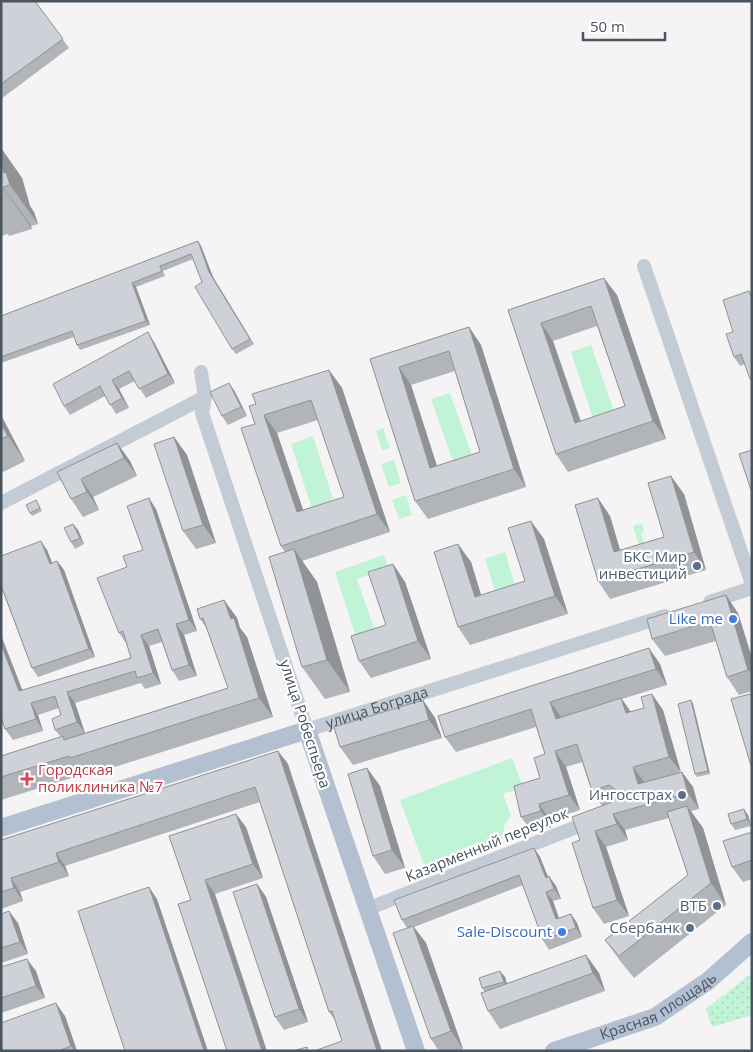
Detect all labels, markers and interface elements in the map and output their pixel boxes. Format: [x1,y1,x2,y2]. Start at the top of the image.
scale bar [583,10,666,42]
text: 50 m [590,16,625,36]
place label: БКС Мир инвестиций [599,546,687,583]
marker: БКС Мир инвестиций [691,560,703,572]
place label: Like me [669,608,723,628]
marker: Like me [727,613,739,625]
street label: улица Робеспьера [276,657,336,790]
street label: улица Бограда [323,681,430,732]
place label: Городская поликлиника №7 [38,759,163,796]
marker: Городская поликлиника №7 [20,772,34,786]
place label: Ингосстрах [589,784,672,804]
marker: Ингосстрах [676,789,688,801]
street label: Казарменный переулок [402,802,571,886]
place label: ВТБ [680,895,707,915]
marker: ВТБ [711,900,723,912]
place label: Сбербанк [610,917,680,937]
place label: Sale-Discount [457,921,552,941]
marker: Сбербанк [684,922,696,934]
marker: Sale-Discount [556,926,568,938]
street label: Красная площадь [597,967,720,1044]

